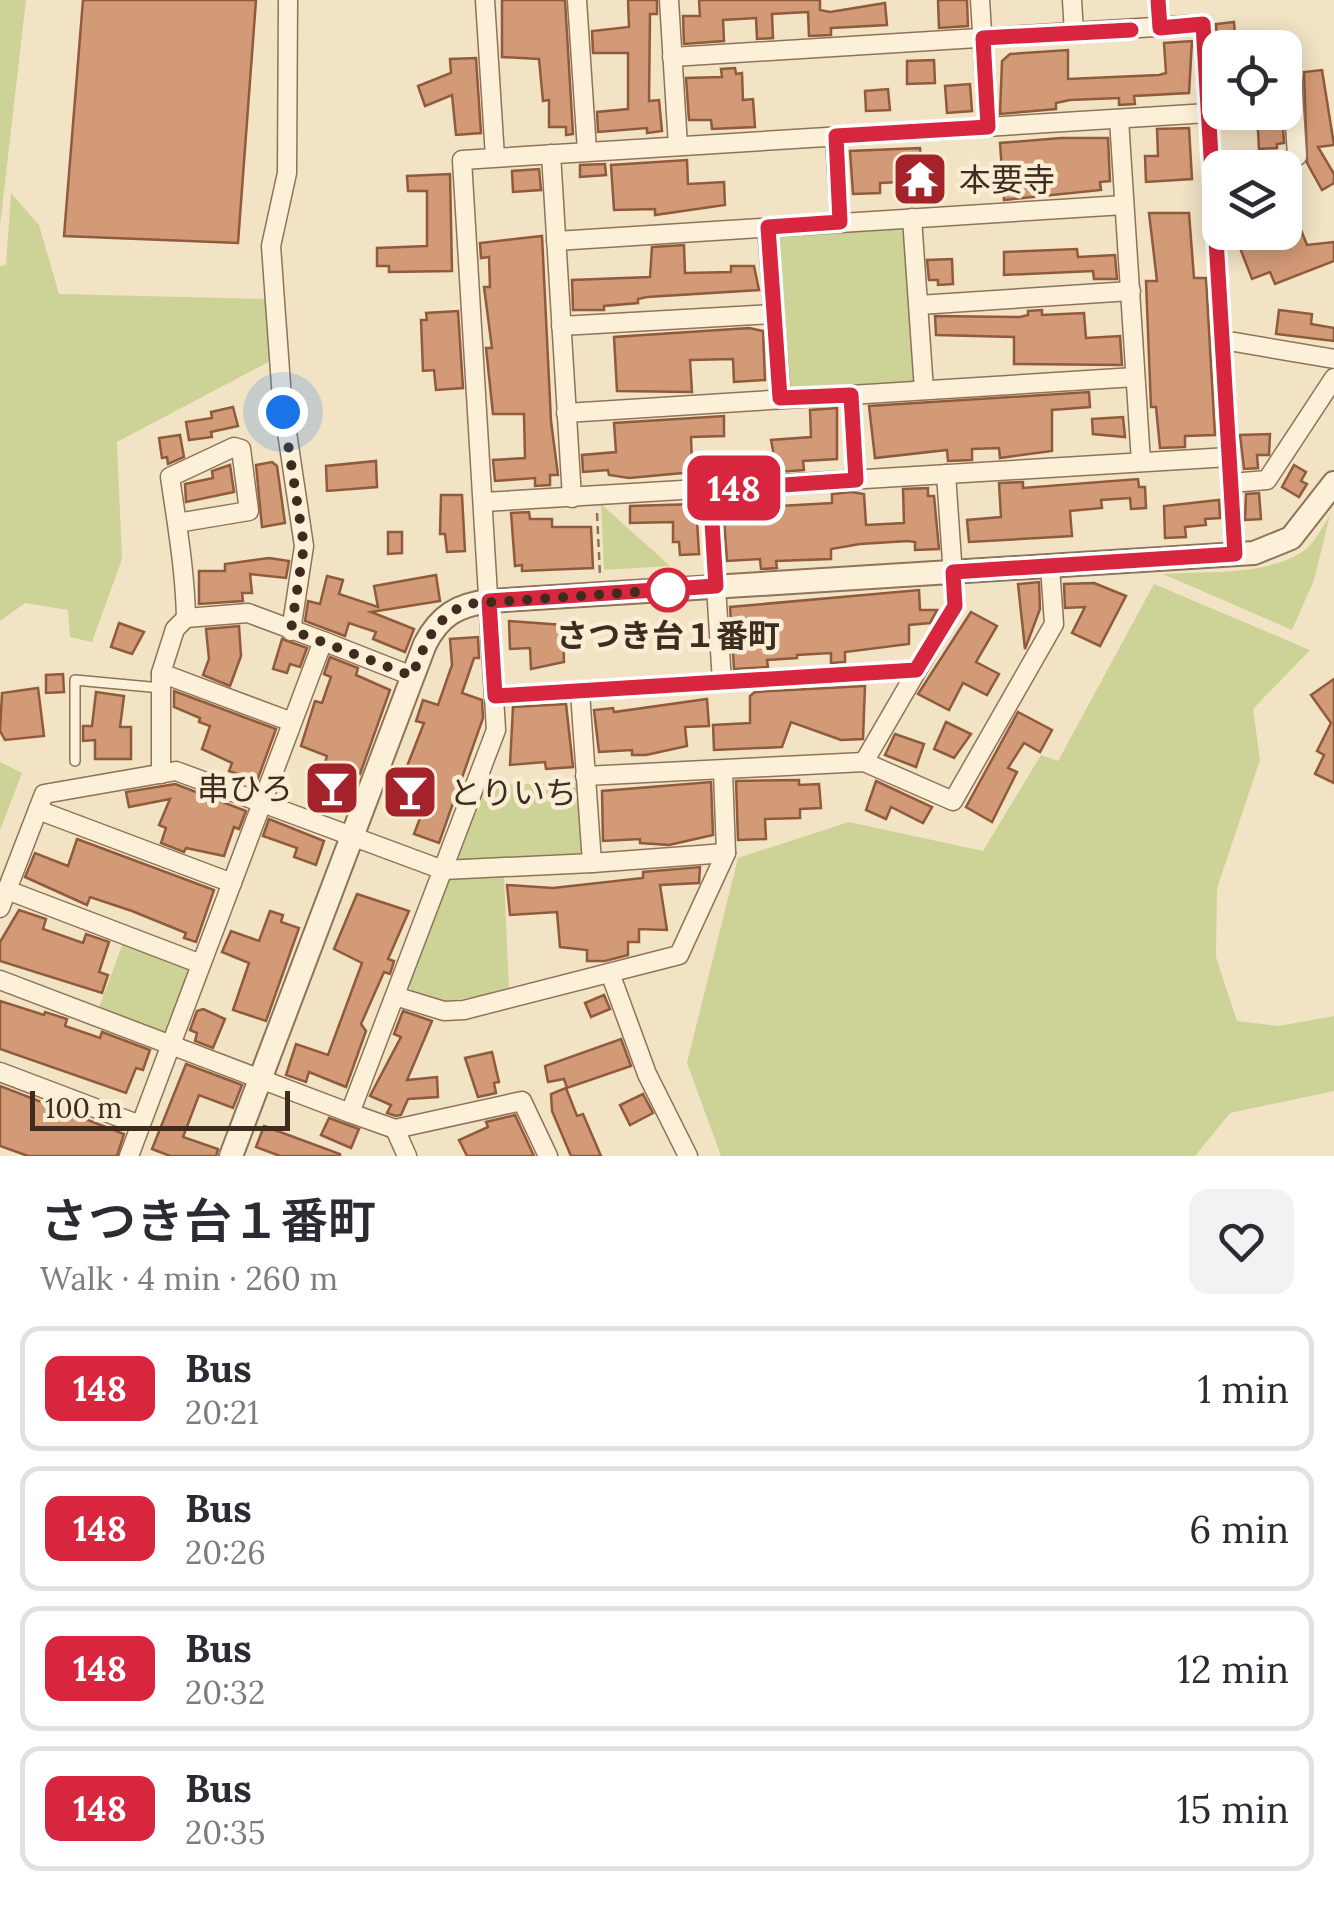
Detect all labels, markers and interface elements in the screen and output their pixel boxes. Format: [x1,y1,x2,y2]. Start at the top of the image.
map controls [1202,30,1302,250]
button: locate [1202,30,1302,130]
temple icon: 本要寺 [890,149,950,209]
button: layers [1202,150,1302,250]
place label: 本要寺 [959,159,1055,200]
your location [258,387,308,437]
line badge: 148 [676,456,792,520]
text: 148 [707,466,761,511]
marker: さつき台１番町 [647,569,689,611]
place label: さつき台１番町 [556,615,780,656]
bar icon: 串ひろ [302,758,362,818]
bar icon: とりいち [380,762,440,822]
place label: 串ひろ [197,768,293,809]
place label: とりいち [449,772,577,813]
scale bar [30,1086,290,1130]
text: 100 m [45,1090,122,1126]
button: heart [1189,1189,1294,1294]
text: さつき台１番町 [40,1190,376,1251]
text: Walk · 4 min · 260 m [40,1258,338,1299]
text: Bus [185,1344,252,1392]
text: 1 min [1197,1365,1289,1413]
text: 148 [73,1366,127,1411]
text: 20:21 [185,1392,259,1433]
text: Bus [185,1484,252,1532]
text: 6 min [1189,1505,1289,1553]
text: 148 [73,1506,127,1551]
text: 20:26 [185,1532,266,1573]
text: Bus [185,1624,252,1672]
text: 12 min [1177,1645,1289,1693]
text: 148 [73,1646,127,1691]
text: 20:32 [185,1672,265,1713]
text: Bus [185,1764,252,1812]
text: 15 min [1177,1785,1289,1833]
text: 148 [73,1786,127,1831]
text: 20:35 [185,1812,265,1853]

